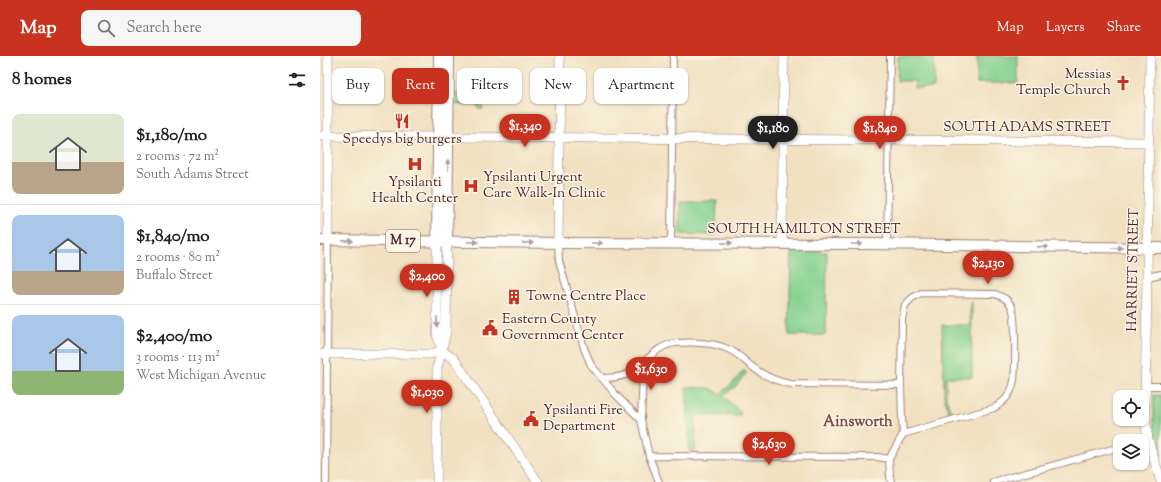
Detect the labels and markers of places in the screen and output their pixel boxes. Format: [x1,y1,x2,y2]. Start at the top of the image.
place label: Messias Temple Church [1016,65,1111,101]
church icon: Messias Temple Church [1114,74,1132,92]
restaurant icon: Speedys big burgers [393,112,411,130]
pin: $1,340 [492,114,558,148]
pin: $1,180 [740,116,806,150]
pin: $1,840 [847,116,913,150]
place label: Speedys big burgers [343,130,461,150]
hospital icon: Ypsilanti Health Center [406,155,424,173]
place label: Ypsilanti Urgent Care Walk-In Clinic [483,168,606,204]
place label: Ypsilanti Health Center [372,173,459,209]
hospital icon: Ypsilanti Urgent Care Walk-In Clinic [462,177,480,195]
pin: $2,130 [955,251,1021,285]
pin: $2,400 [394,264,460,298]
place label: Towne Centre Place [526,287,646,307]
building icon: Towne Centre Place [505,288,523,306]
place label: Eastern County Government Center [502,310,624,346]
public building icon: Eastern County Government Center [481,319,499,337]
pin: $1,630 [618,357,684,391]
pin: $1,030 [394,380,460,414]
place label: Ypsilanti Fire Department [543,401,623,437]
public building icon: Ypsilanti Fire Department [522,410,540,428]
pin: $2,630 [736,432,802,466]

